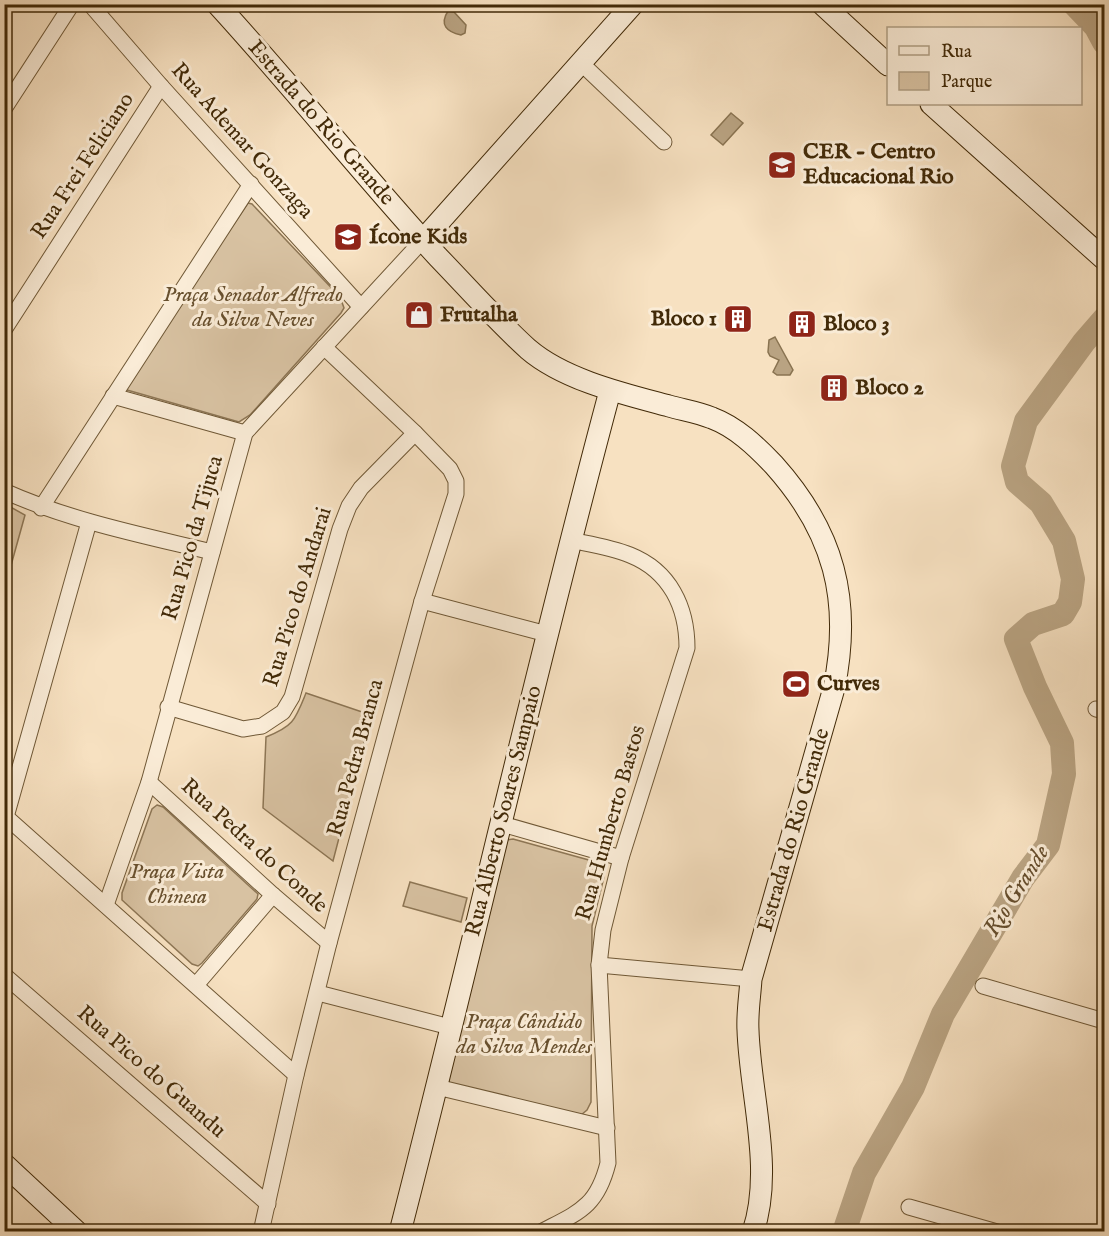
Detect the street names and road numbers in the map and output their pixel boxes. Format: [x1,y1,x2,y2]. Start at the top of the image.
street label: Estrada do Rio Grande [241,34,401,212]
street label: Rua Ademar Gonzaga [164,57,320,225]
street label: Rua Frei Feliciano [25,87,141,245]
street label: Rua Pico da Tijuca [156,452,230,624]
street label: Rua Pico do Andarai [257,504,339,690]
street label: Rua Pedra Branca [322,676,391,840]
street label: Rua Alberto Soares Sampaio [459,683,549,939]
street label: Rua Humberto Bastos [570,722,652,924]
street label: Estrada do Rio Grande [752,725,836,935]
street label: Rua Pedra do Conde [175,773,333,919]
street label: Rua Pico do Guandu [71,1000,231,1144]

